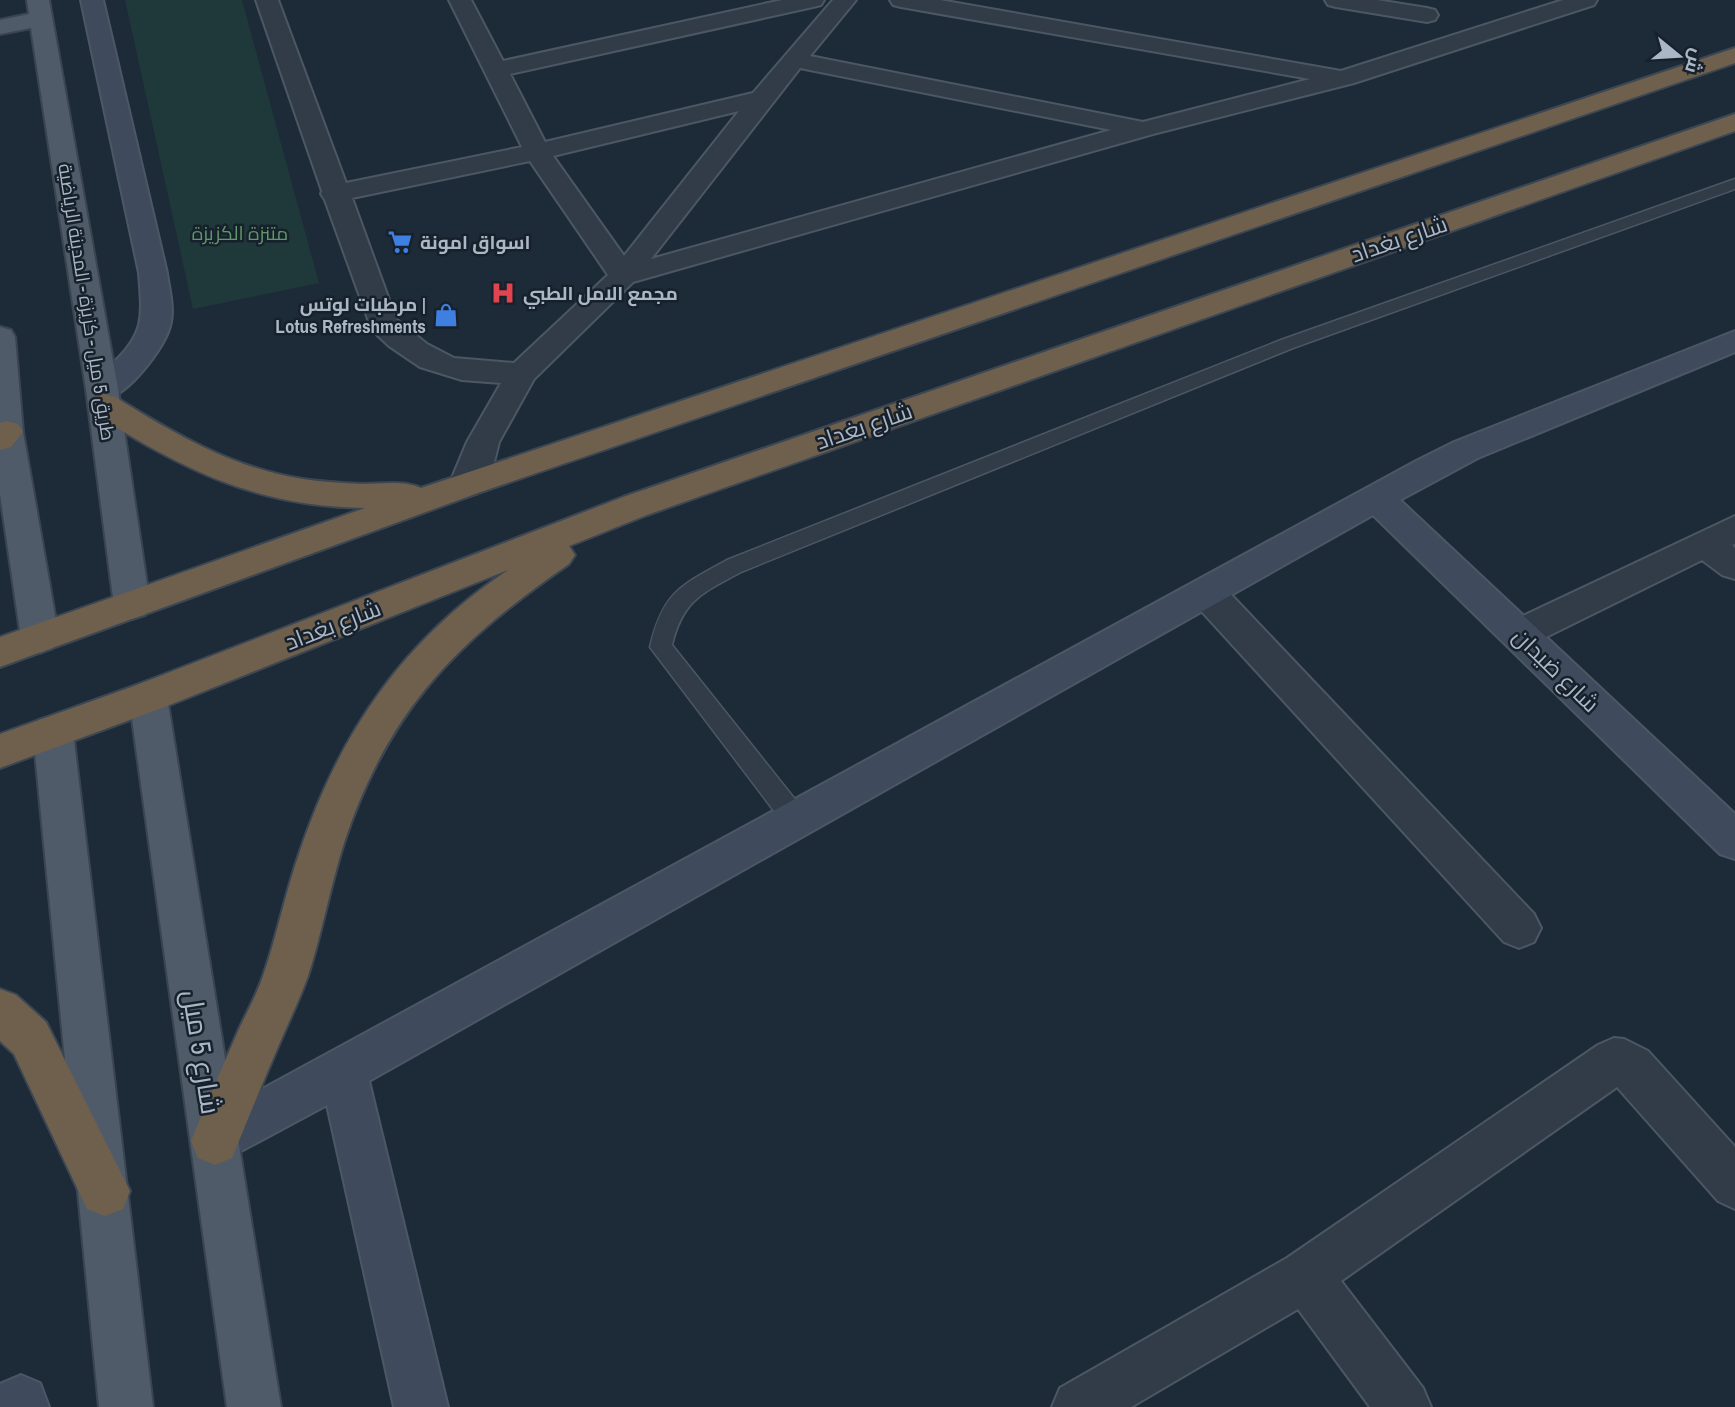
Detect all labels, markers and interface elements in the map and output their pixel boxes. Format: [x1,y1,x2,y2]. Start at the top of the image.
north arrow [1644,21,1714,91]
text: ش [1679,46,1711,77]
street label: طريق 5 ميل - كزيزة - المدينة الرياضية [52,162,122,442]
street label: شارع بغداد [1346,208,1452,270]
park label: متنزة الكزيزة [192,220,288,246]
supermarket icon: اسواق امونة [386,228,414,256]
place label: اسواق امونة [420,229,531,255]
hospital icon: مجمع الامل الطبي [489,279,517,307]
place label: مجمع الامل الطبي [523,280,678,309]
place label: مرطبات لوتس | Lotus Refreshments [275,291,426,339]
shop icon: مرطبات لوتس | Lotus Refreshments [432,301,460,329]
street label: شارع بغداد [811,395,917,457]
street label: شارع بغداد [281,592,385,658]
street label: شارع ضيدان [1506,621,1606,719]
street label: شارع 5 ميل [173,987,231,1117]

